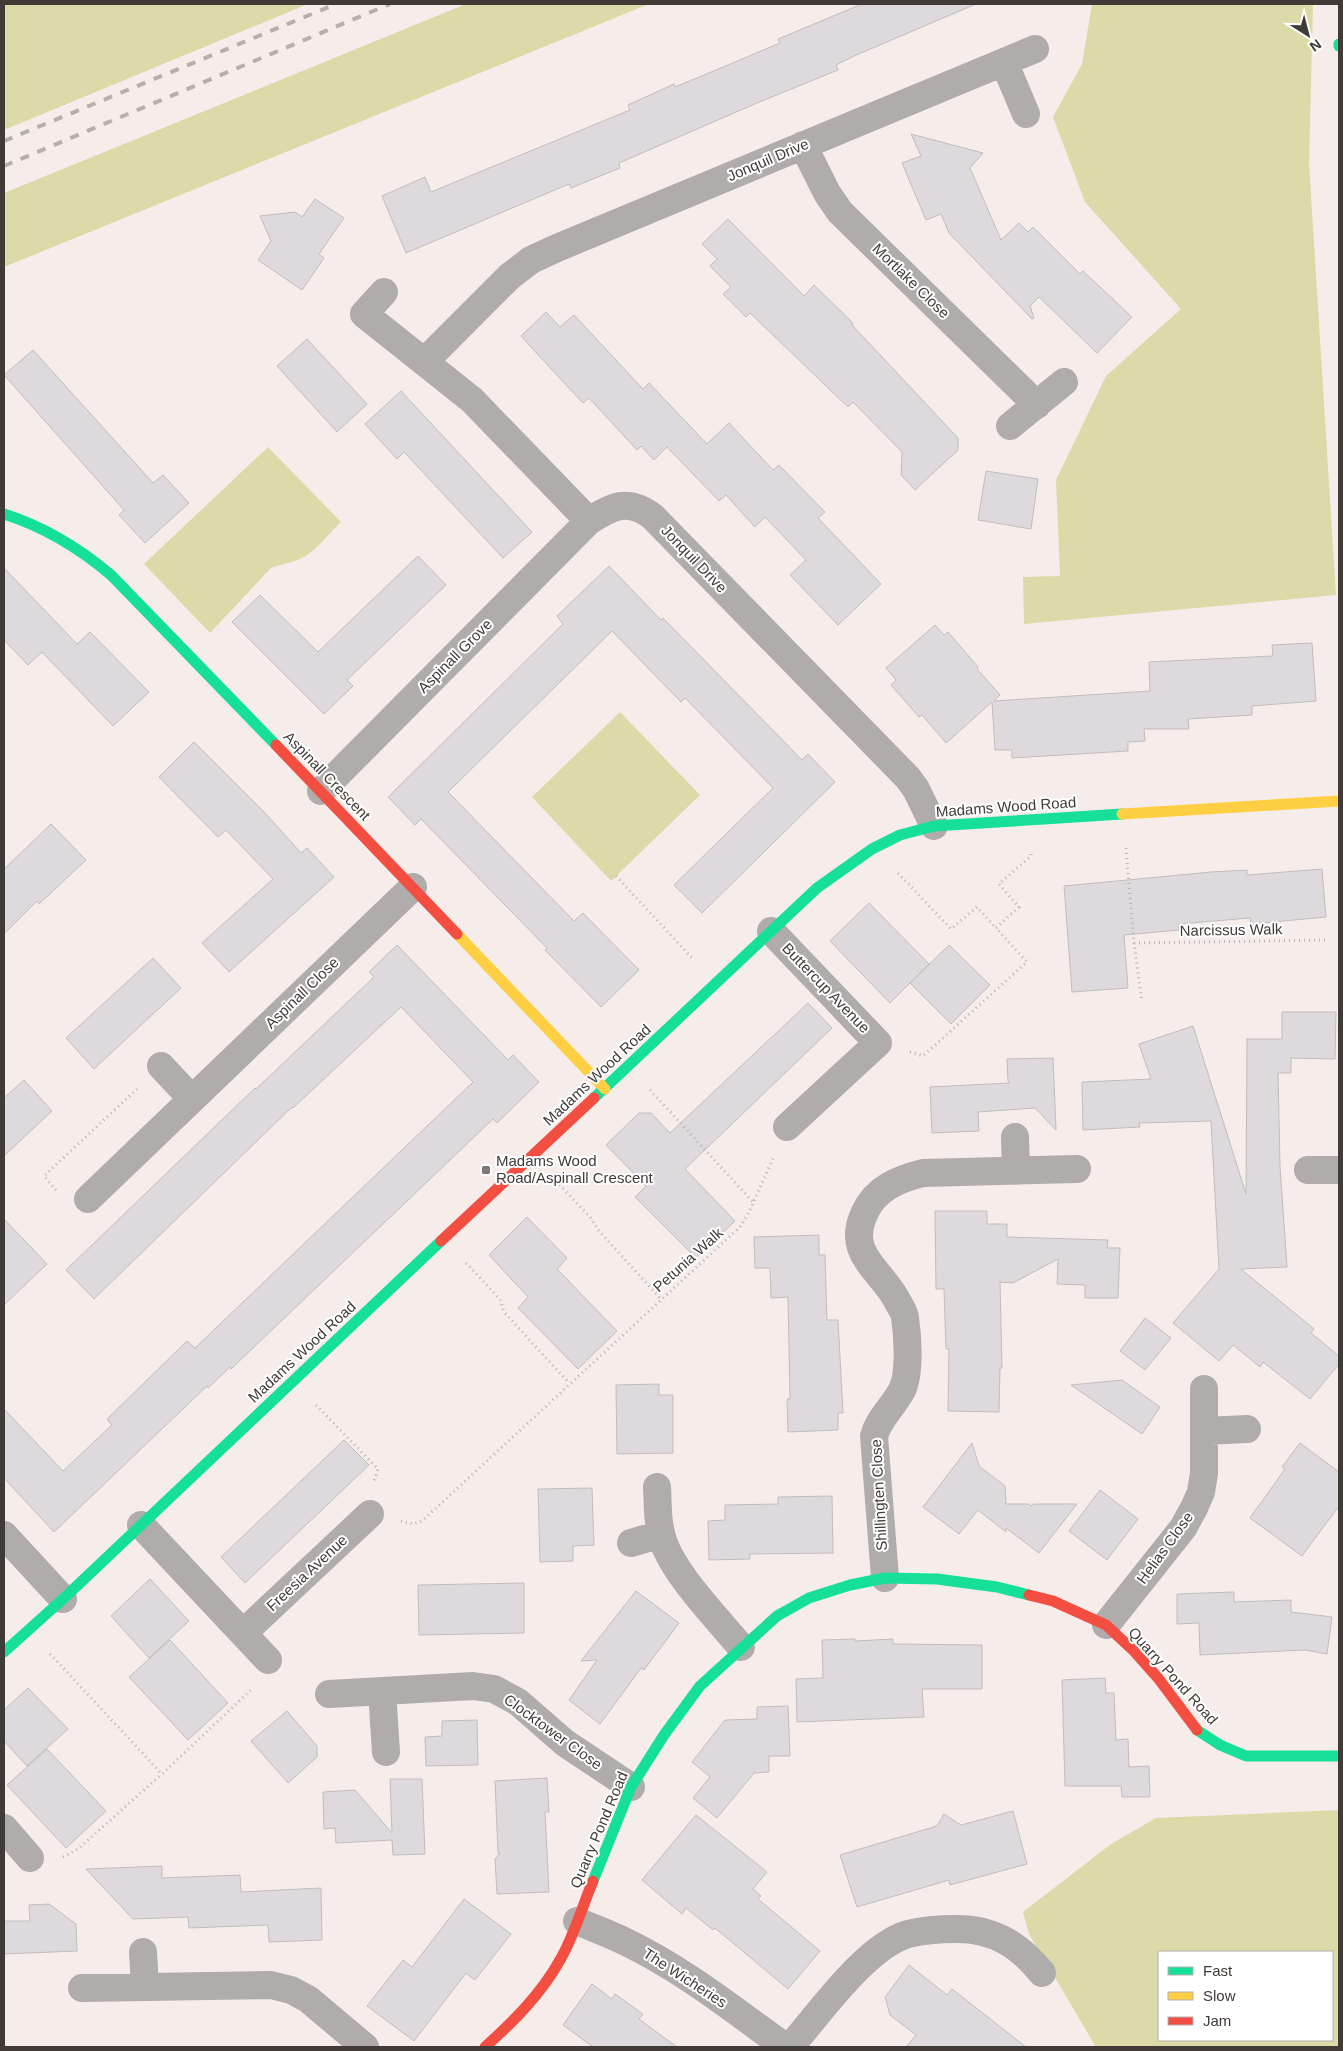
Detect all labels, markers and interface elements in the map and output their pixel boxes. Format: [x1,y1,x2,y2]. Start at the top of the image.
north arrow [1283,10,1333,60]
text: N [1307,36,1324,55]
street label: Jonquil Drive [725,135,811,184]
street label: Mortlake Close [869,240,953,322]
street label: Jonquil Drive [658,522,731,596]
street label: Aspinall Grove [414,615,495,696]
street label: Aspinall Crescent [281,728,375,824]
street label: Madams Wood Road [935,793,1077,820]
street label: Narcissus Walk [1179,920,1283,939]
street label: Buttercup Avenue [779,939,874,1036]
street label: Aspinall Close [262,954,342,1032]
street label: Madams Wood Road [539,1020,654,1129]
place label: Madams Wood Road/Aspinall Crescent [496,1152,654,1186]
marker: Madams Wood Road/Aspinall Crescent [480,1164,492,1176]
street label: Petunia Walk [649,1224,726,1295]
street label: Madams Wood Road [244,1297,359,1406]
street label: Shillingten Close [867,1439,890,1551]
street label: Helias Close [1133,1509,1196,1587]
street label: Freesia Avenue [263,1531,350,1614]
street label: Quarry Pond Road [1125,1624,1222,1728]
street label: Clocktower Close [501,1690,606,1773]
street label: Quarry Pond Road [566,1769,631,1891]
street label: The Wicheries [640,1944,730,2011]
legend [1158,1951,1333,2041]
text: Fast [1203,1962,1233,1979]
text: Slow [1203,1987,1236,2004]
text: Jam [1203,2012,1231,2029]

